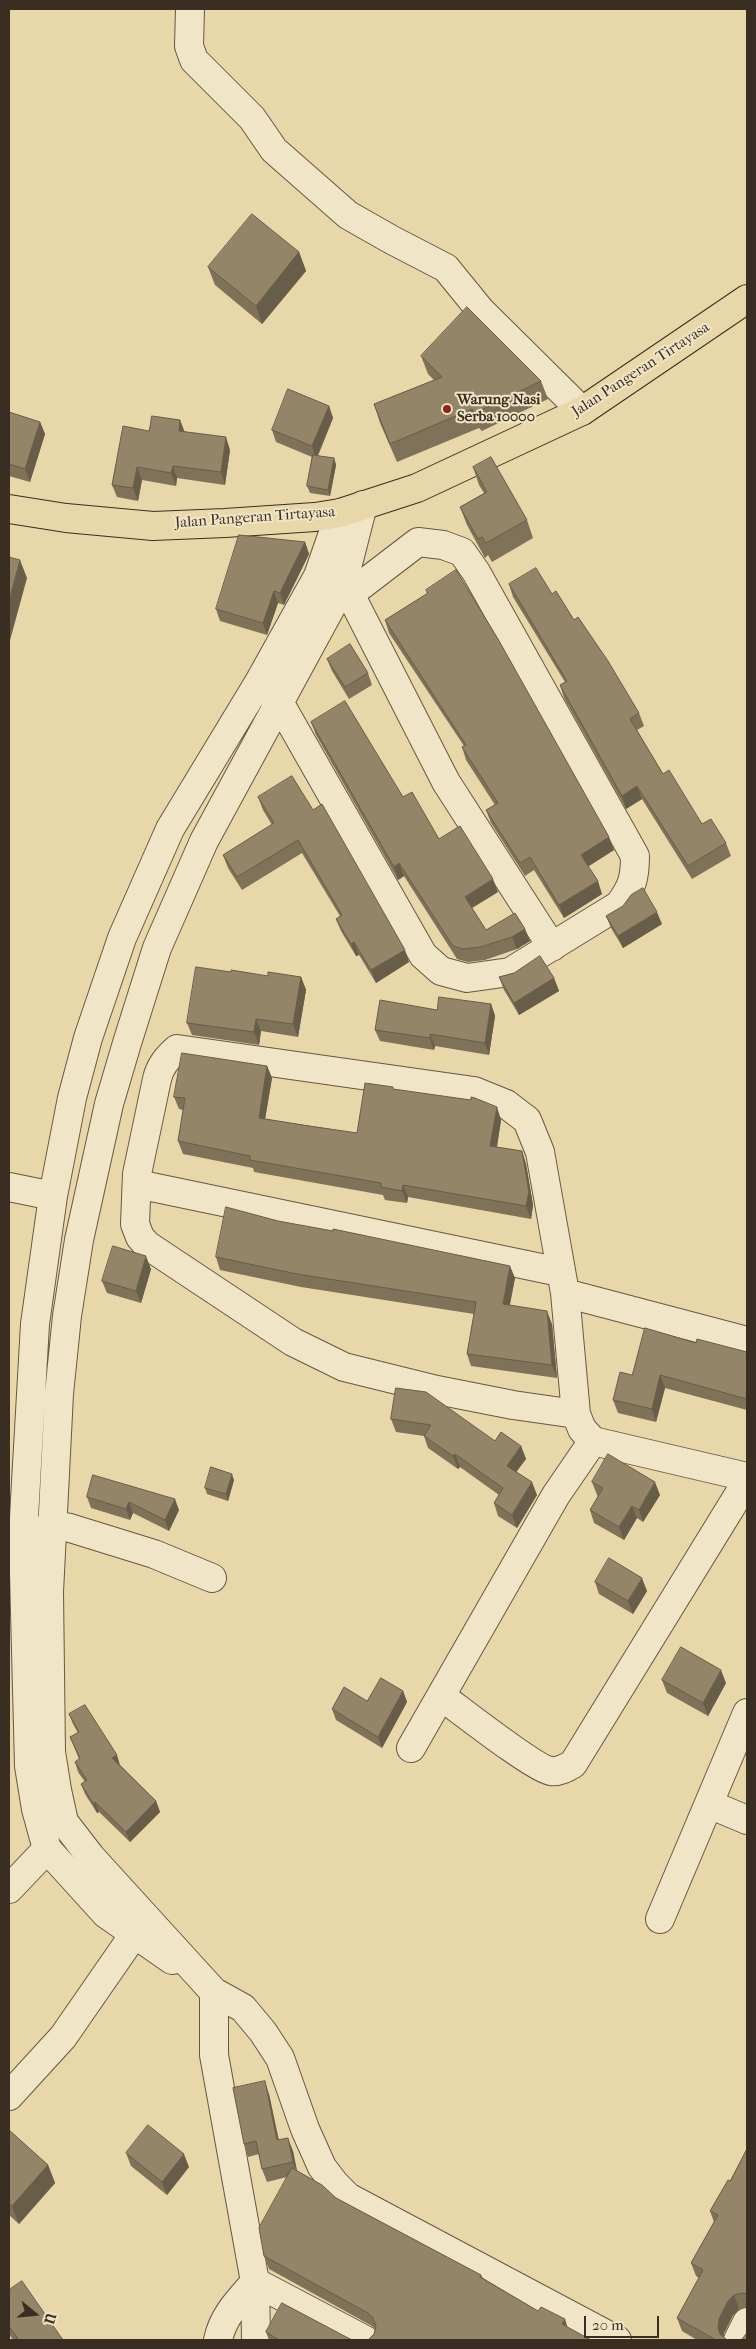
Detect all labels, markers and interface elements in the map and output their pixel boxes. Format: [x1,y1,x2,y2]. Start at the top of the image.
street label: Jalan Pangeran Tirtayasa [569,319,713,421]
place label: Warung Nasi Serba 10000 [457,391,540,426]
marker: Warung Nasi Serba 10000 [441,403,453,415]
street label: Jalan Pangeran Tirtayasa [174,503,336,533]
north arrow [10,2289,60,2339]
scale bar [586,2306,661,2338]
text: U [40,2311,60,2326]
text: 20 m [592,2316,624,2334]

